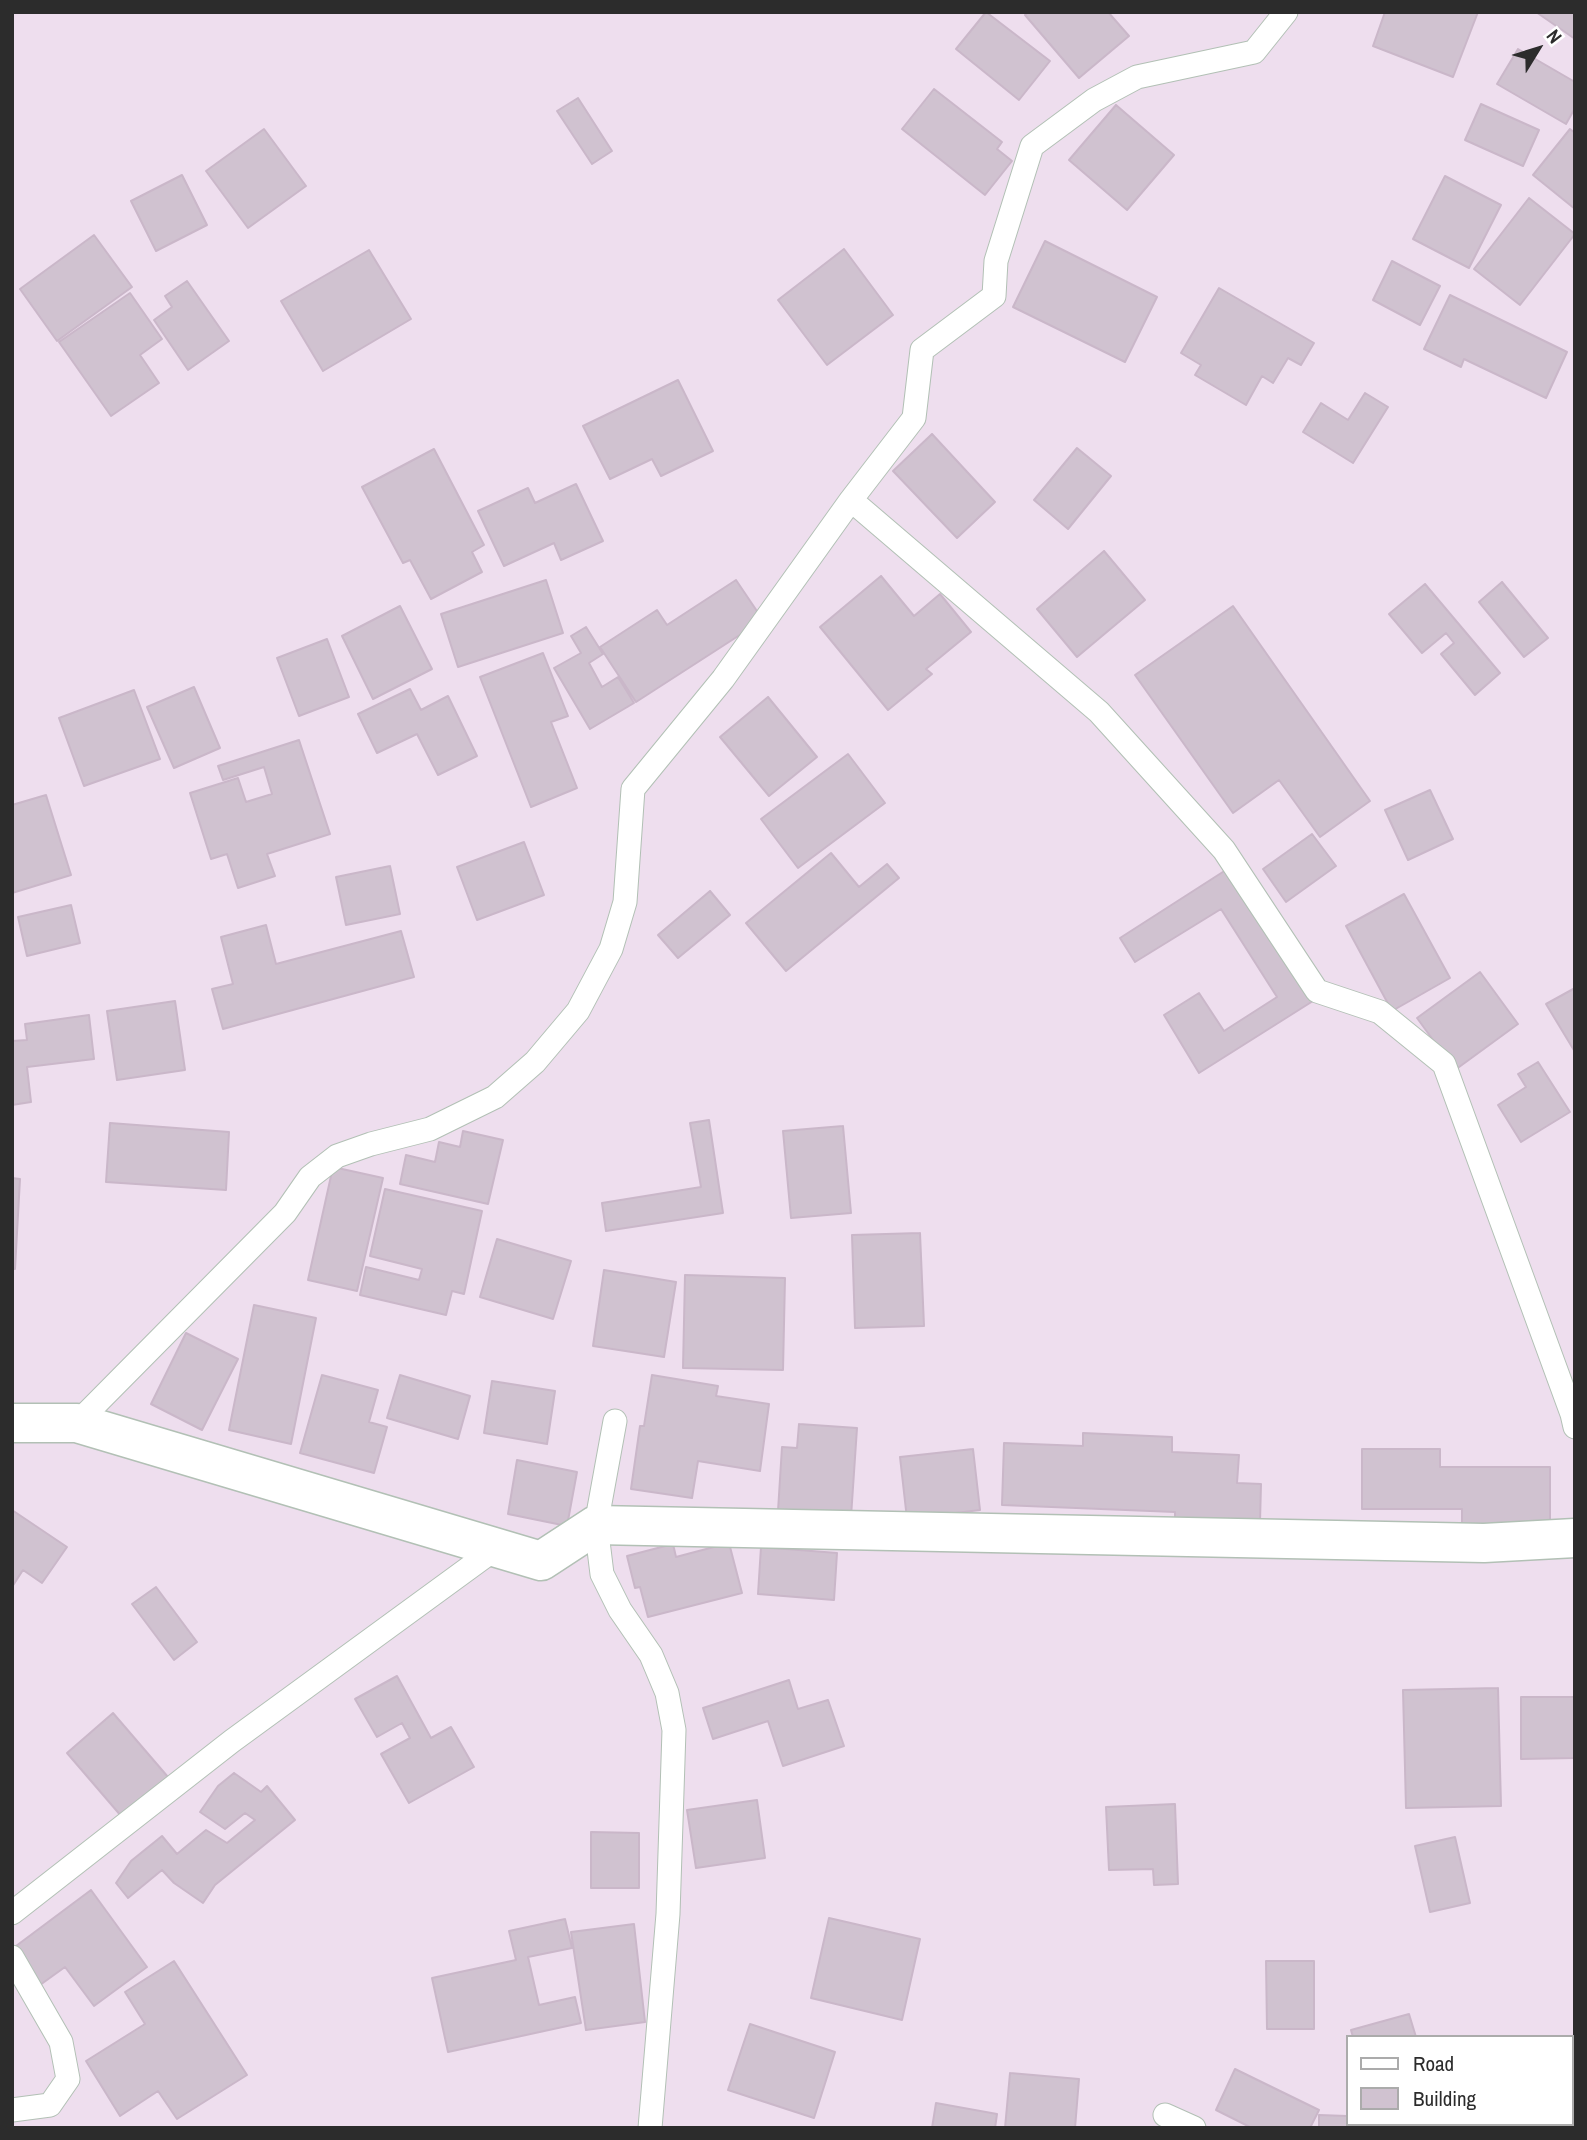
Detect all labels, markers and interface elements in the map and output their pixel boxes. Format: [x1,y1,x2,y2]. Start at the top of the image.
north arrow [1503,14,1573,84]
text: N [1541,24,1568,49]
legend [1346,2035,1573,2126]
text: Road [1413,2049,1454,2078]
text: Building [1413,2084,1476,2113]

